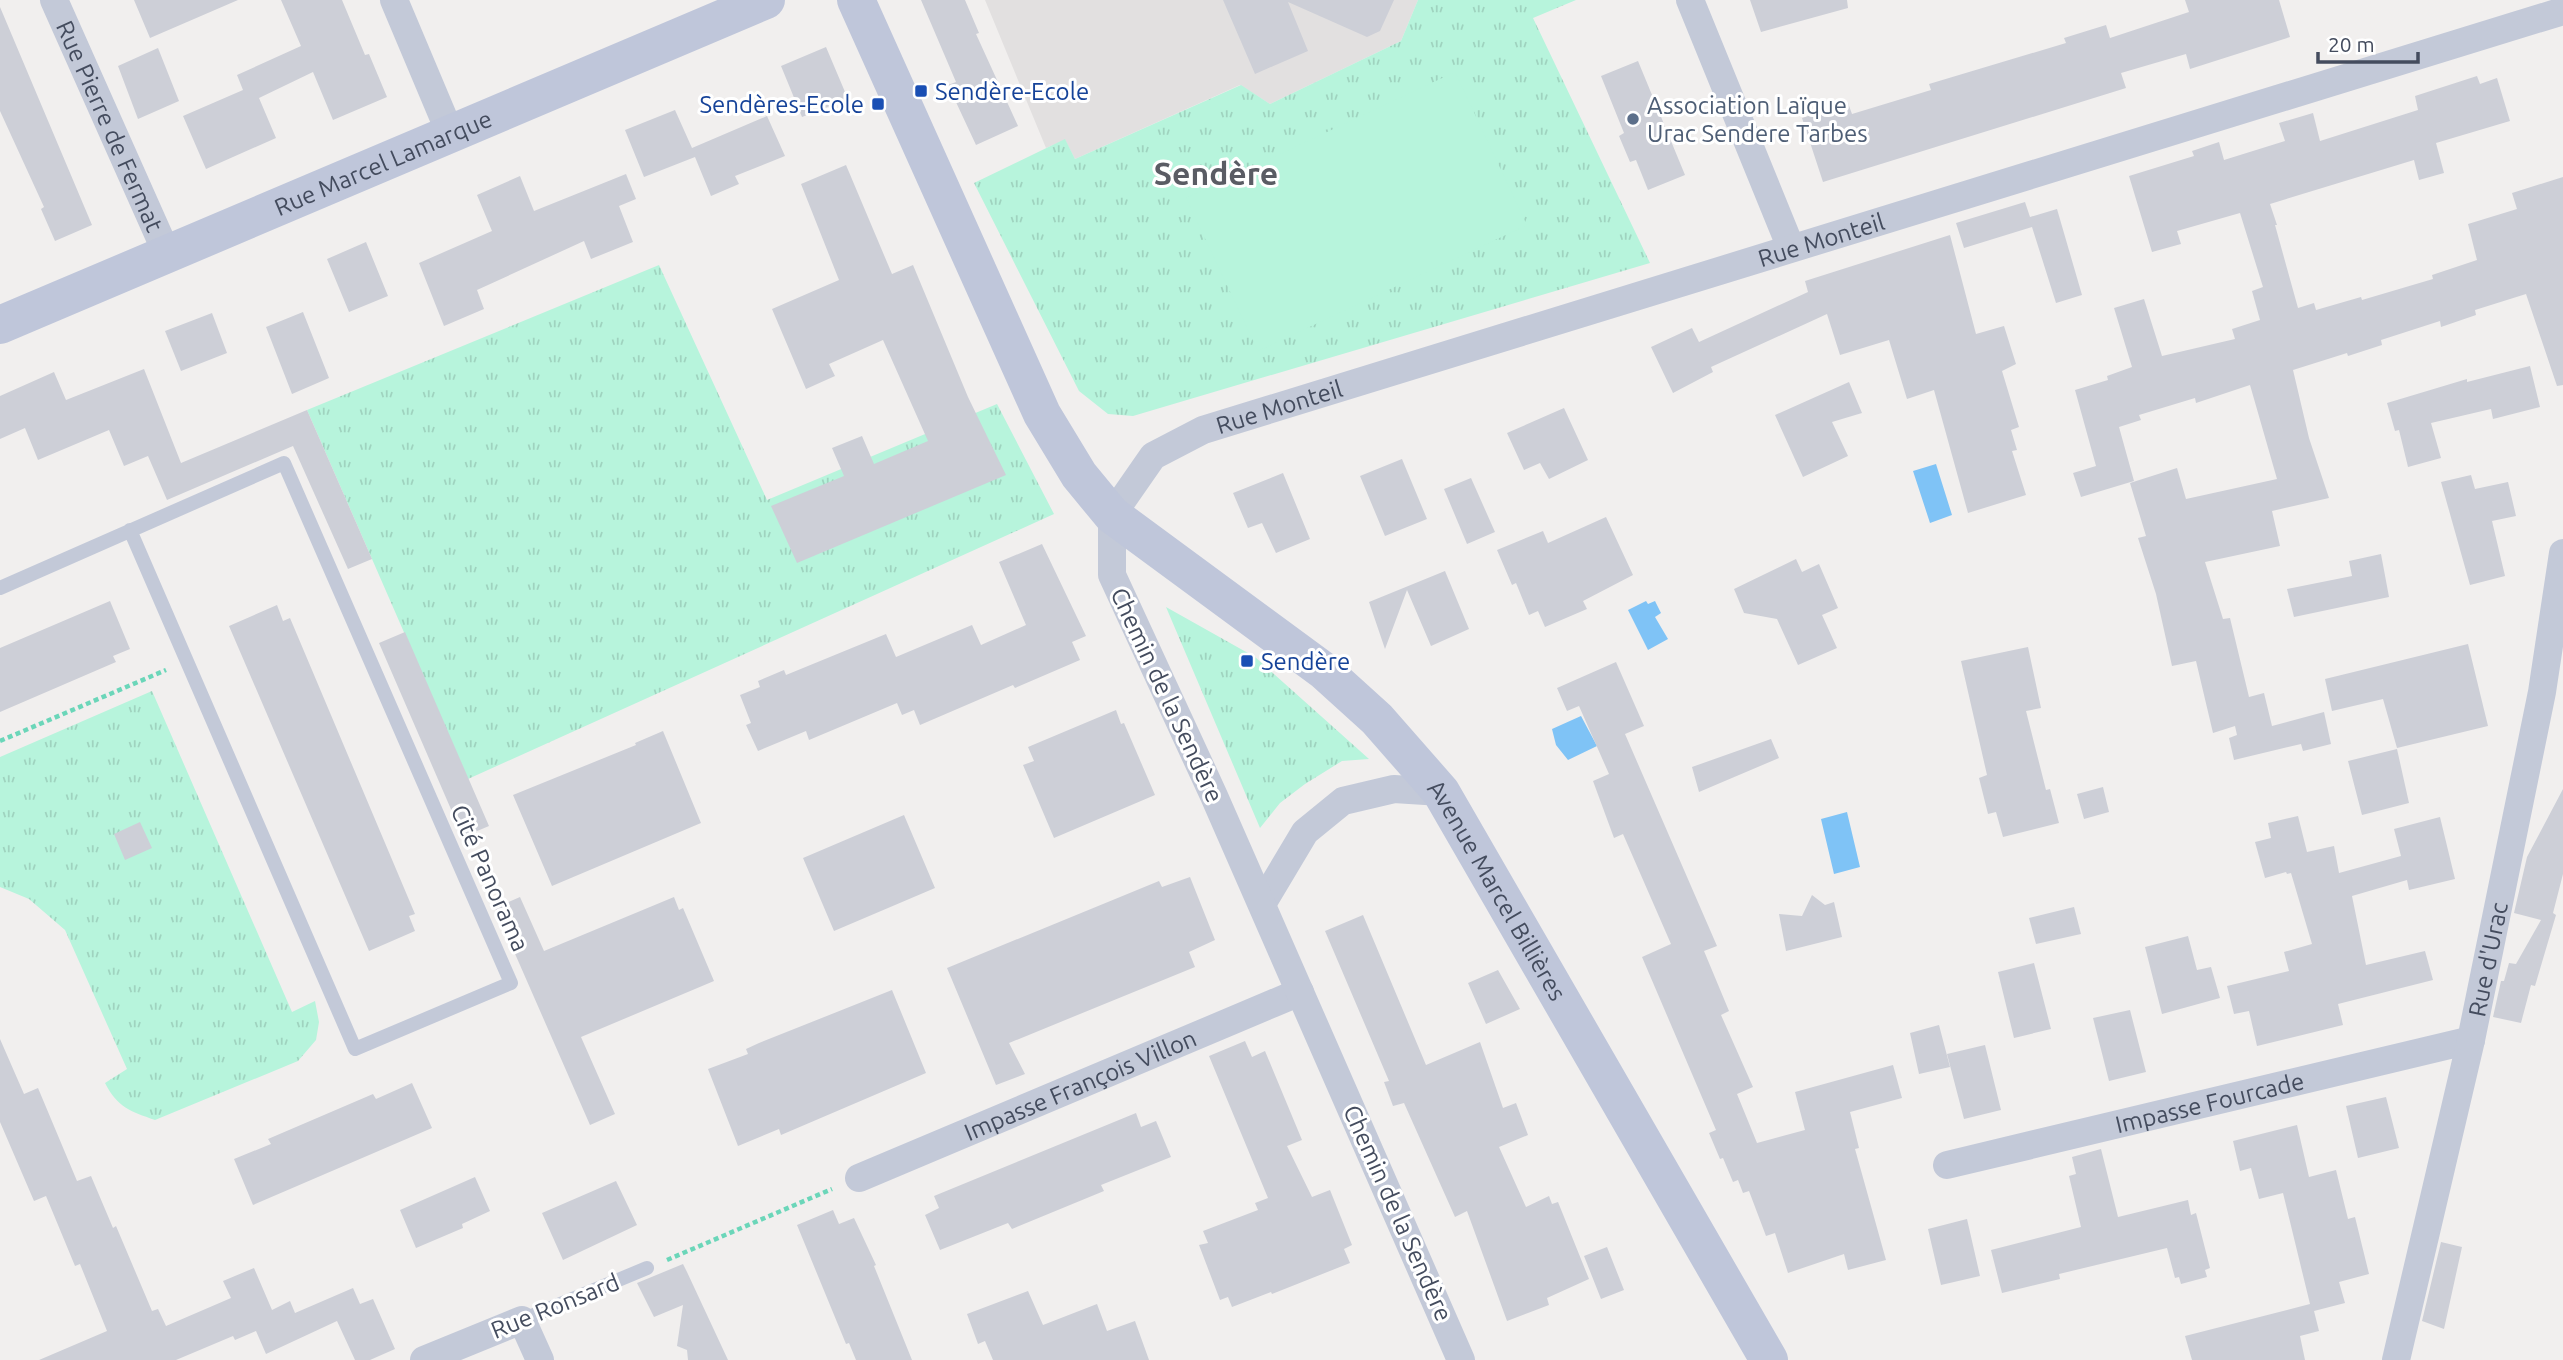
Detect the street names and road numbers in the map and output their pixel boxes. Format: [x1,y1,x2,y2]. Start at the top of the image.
street label: Rue Pierre de Fermat [51,16,169,236]
street label: Rue Marcel Lamarque [270,104,496,221]
street label: Rue Monteil [1755,207,1888,272]
street label: Rue Monteil [1213,374,1346,439]
street label: Chemin de la Sendère [1105,583,1229,807]
street label: Avenue Marcel Billières [1423,774,1572,1005]
street label: Cité Panorama [446,801,534,955]
street label: Rue d'Urac [2463,900,2512,1019]
street label: Impasse François Villon [960,1024,1200,1146]
street label: Impasse Fourcade [2113,1067,2307,1138]
street label: Chemin de la Sendère [1338,1101,1458,1325]
street label: Rue Ronsard [487,1268,623,1344]

